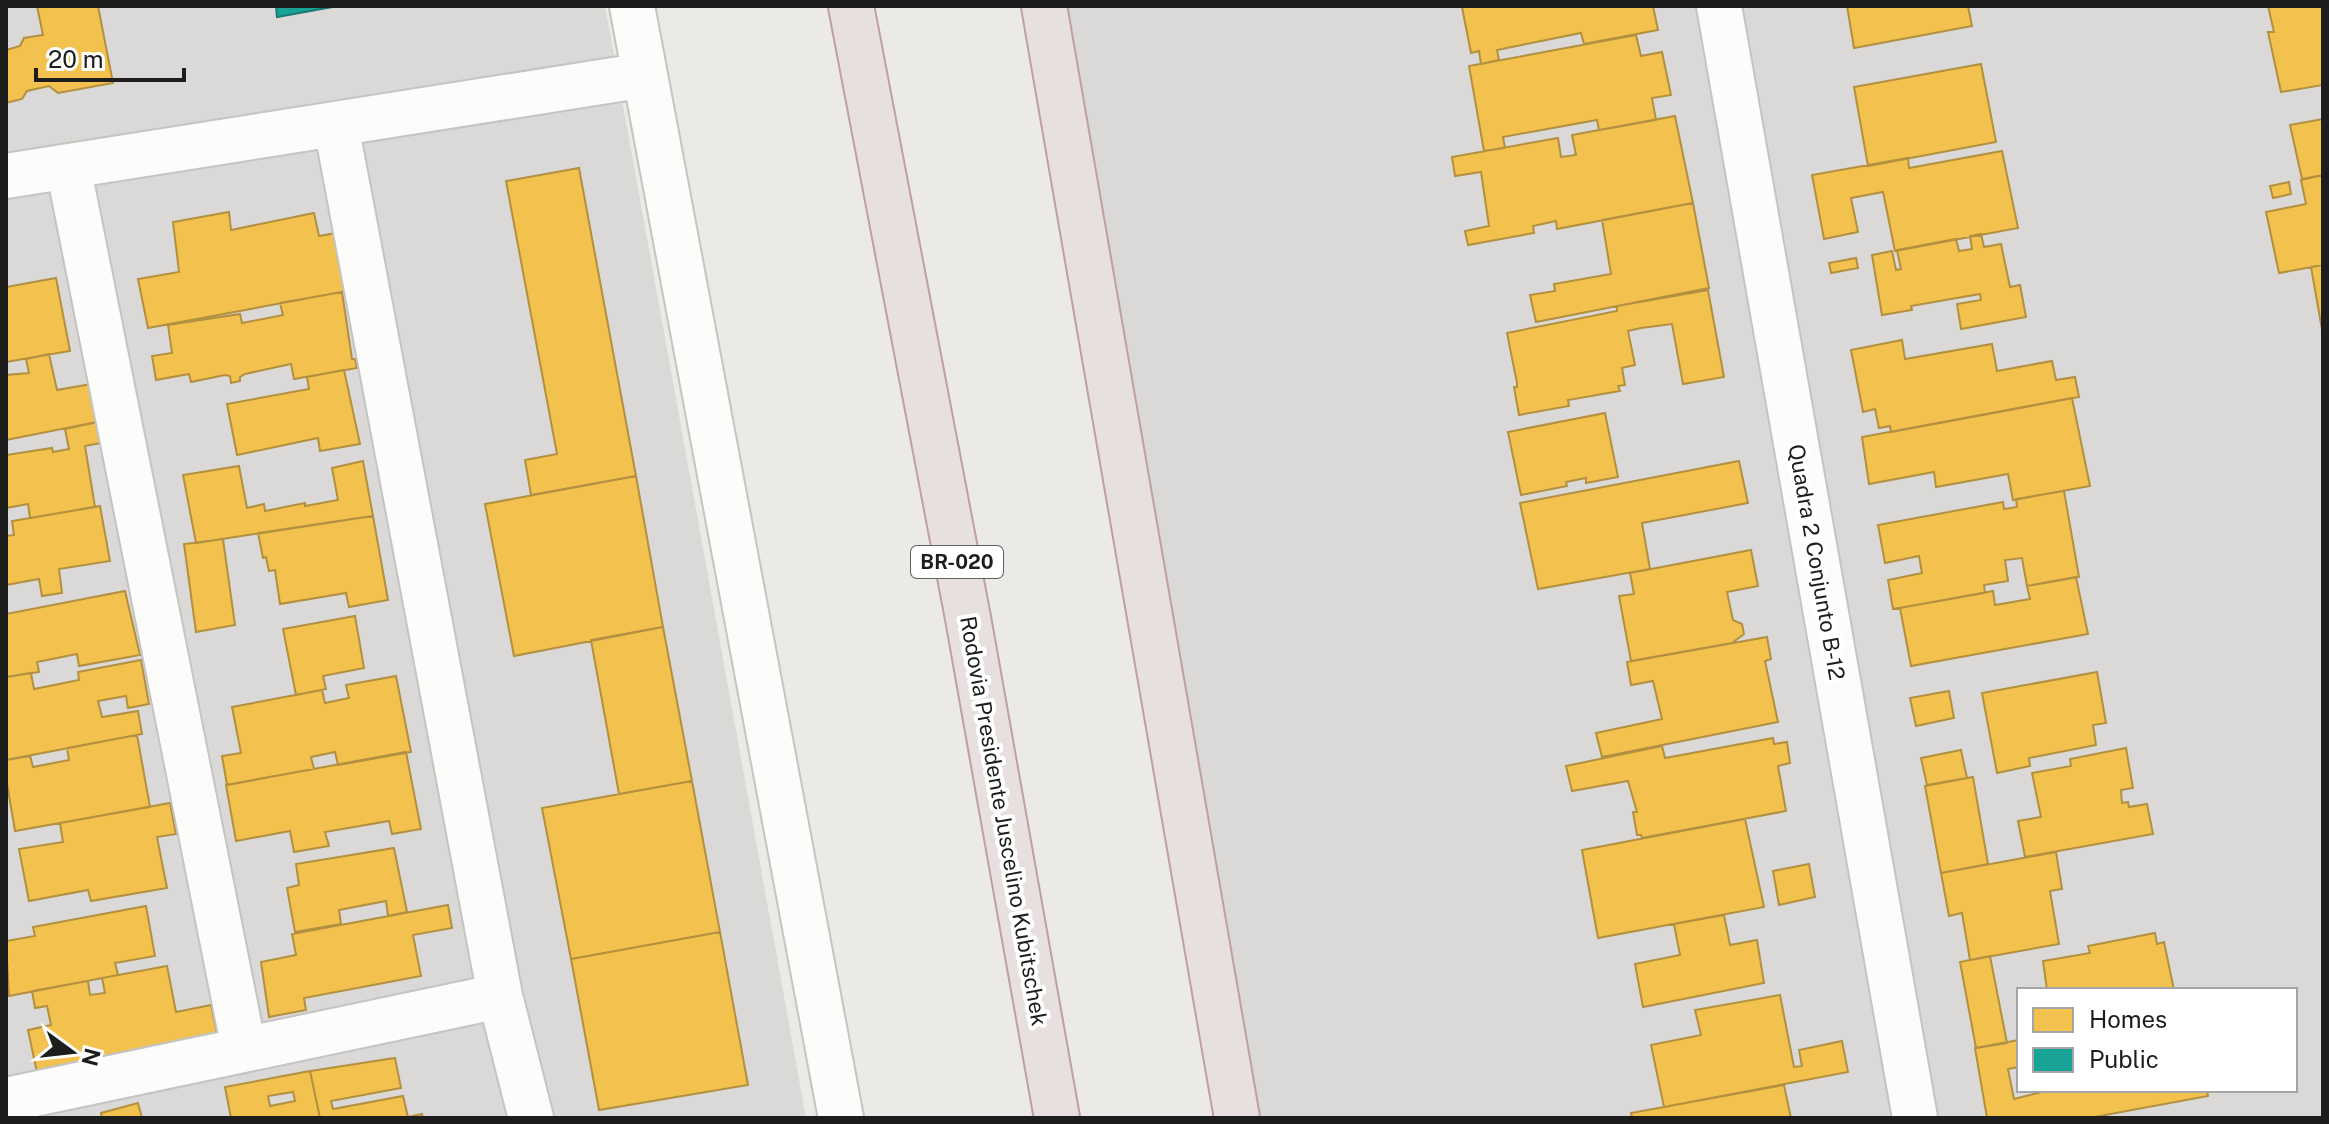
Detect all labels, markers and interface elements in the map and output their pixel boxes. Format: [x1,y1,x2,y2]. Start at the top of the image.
scale bar [36,32,184,82]
text: 20 m [48,45,104,73]
street label: Quadra 2 Conjunto B-12 [1783,442,1851,682]
road number: BR-020 [911,546,1003,578]
street label: Rodovia Presidente Juscelino Kubitschek [955,614,1053,1028]
legend [2017,988,2297,1092]
text: Homes [2089,1005,2167,1033]
north arrow [32,1012,112,1092]
text: N [77,1045,106,1069]
text: Public [2089,1045,2159,1073]

